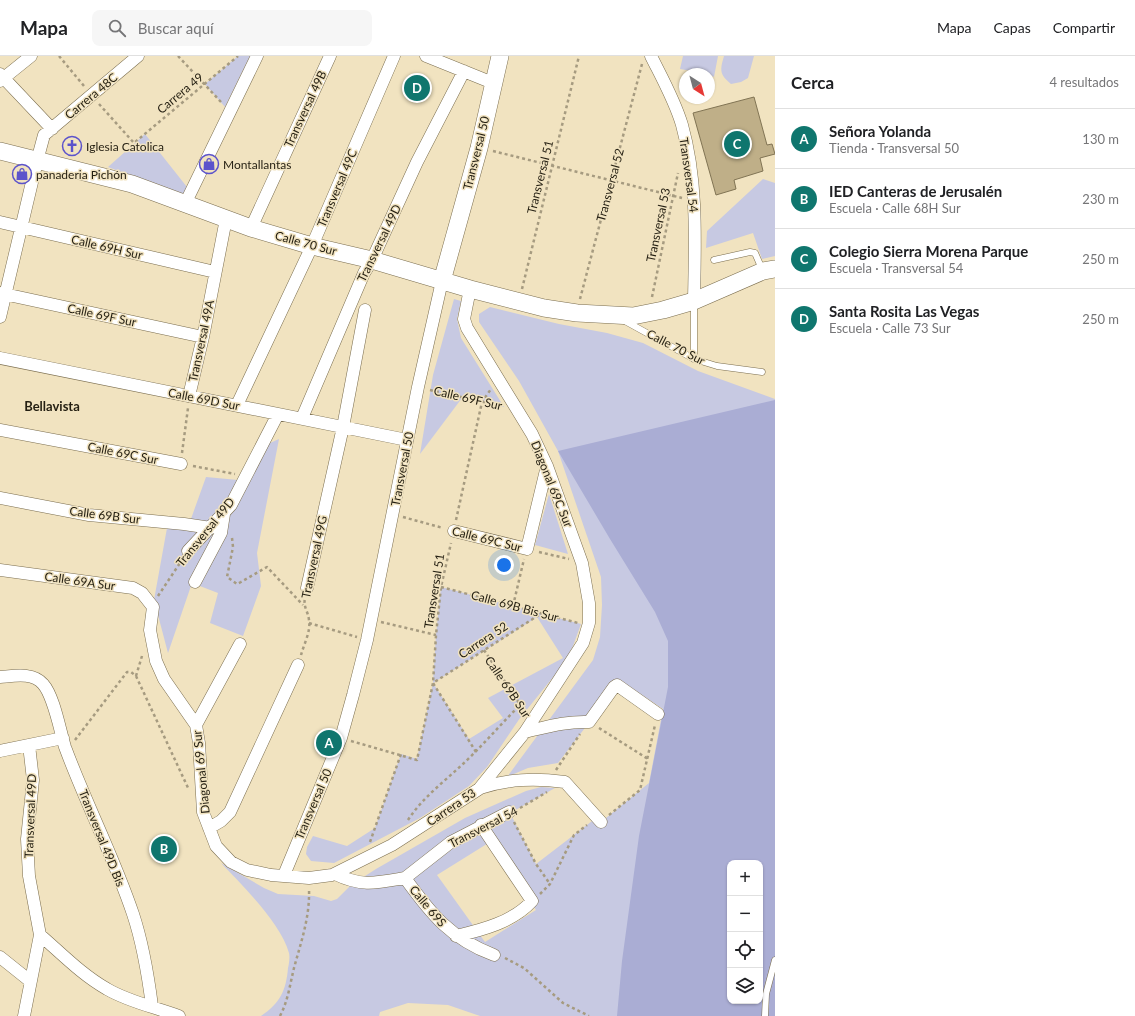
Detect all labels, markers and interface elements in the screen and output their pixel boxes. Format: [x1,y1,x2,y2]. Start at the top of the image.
search box [92,10,372,46]
text: Mapa [20,16,68,39]
icon: search [106,17,128,39]
text: Buscar aquí [138,19,214,37]
text: Mapa [937,19,972,36]
text: Capas [994,19,1031,36]
text: Compartir [1053,19,1115,36]
street label: Transversal 49B [281,68,329,150]
north arrow [679,68,715,104]
street label: Carrera 49 [154,69,206,117]
street label: Carrera 48C [62,70,120,122]
text: Cerca [791,72,834,93]
pin: D [404,73,430,103]
text: 4 resultados [1049,74,1119,90]
street label: Transversal 50 [460,115,492,191]
text: Señora Yolanda [829,122,931,140]
pin: C [724,129,750,159]
text: A [799,131,809,147]
text: 130 m [1082,131,1119,147]
church icon: Iglesia Catolica [61,135,83,157]
street label: Transversal 54 [676,137,702,213]
place label: Iglesia Catolica [86,139,164,154]
street label: Transversal 51 [524,139,556,215]
text: Tienda · Transversal 50 [829,140,959,156]
street label: Transversal 49C [314,147,360,229]
street label: Transversal 52 [593,147,627,223]
shop icon: Montallantas [198,153,220,175]
place label: Montallantas [223,157,291,172]
shop icon: panaderia Pichón [11,163,33,185]
place label: panaderia Pichón [36,167,127,182]
text: IED Canteras de Jerusalén [829,182,1002,200]
street label: Transversal 53 [643,186,673,263]
text: B [800,191,808,207]
text: 230 m [1082,191,1119,207]
text: Escuela · Calle 68H Sur [829,200,961,216]
street label: Transversal 49D [354,202,404,284]
street label: Calle 70 Sur [273,228,339,259]
street label: Calle 69H Sur [70,232,145,263]
text: Colegio Sierra Morena Parque [829,242,1028,260]
text: C [800,251,808,267]
text: 250 m [1082,251,1119,267]
text: Escuela · Transversal 54 [829,260,963,276]
street label: Transversal 49A [185,298,217,383]
street label: Calle 69F Sur [66,300,138,330]
text: Santa Rosita Las Vegas [829,302,979,320]
text: D [799,311,809,327]
text: 250 m [1082,311,1119,327]
text: Escuela · Calle 73 Sur [829,320,951,336]
street label: Calle 70 Sur [644,326,708,368]
street label: Calle 69F Sur [432,383,504,413]
street label: Calle 69D Sur [167,385,242,413]
district label: Bellavista [24,398,80,414]
street label: Transversal 50 [387,430,417,507]
street label: Calle 69C Sur [86,439,160,467]
street label: Diagonal 69C Sur [528,439,576,530]
street label: Transversal 49D [173,494,237,570]
street label: Calle 69B Sur [69,503,142,527]
street label: Transversal 49G [298,514,330,600]
street label: Calle 69C Sur [450,523,524,555]
street label: Transversal 51 [421,553,447,629]
your location [494,555,514,575]
street label: Calle 69A Sur [44,569,117,593]
street label: Calle 69B Bis Sur [470,587,561,625]
street label: Carrera 52 [455,618,511,662]
street label: Calle 69B Sur [482,653,534,721]
pin: A [316,728,342,758]
street label: Diagonal 69 Sur [189,729,213,814]
street label: Transversal 50 [291,766,335,842]
street label: Transversal 49D [21,773,39,859]
street label: Carrera 53 [424,785,478,829]
street label: Transversal 49D Bis [76,787,128,889]
street label: Transversal 54 [446,803,520,851]
pin: B [151,834,177,864]
map controls [727,860,763,1004]
button: + [727,860,763,896]
street label: Calle 69S [406,882,450,930]
button: − [727,896,763,932]
button: locate [727,932,763,968]
button: layers [727,968,763,1004]

